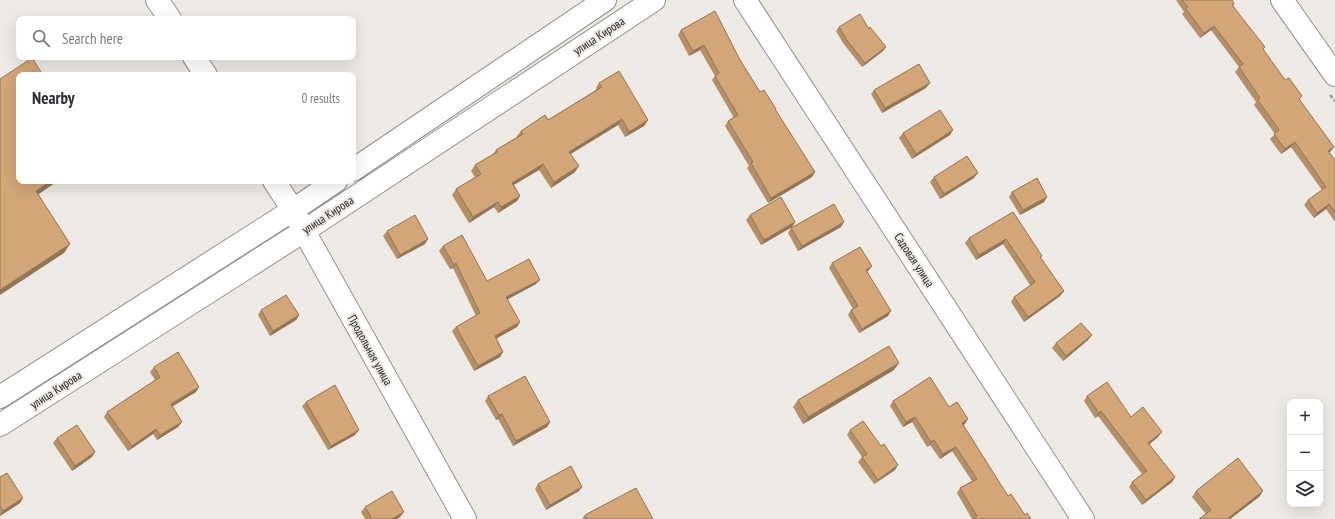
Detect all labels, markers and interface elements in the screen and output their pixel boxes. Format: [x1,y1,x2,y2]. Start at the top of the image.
street label: улица Кирова [570,13,627,58]
search box [16,16,356,60]
icon: search [30,27,52,49]
text: Search here [62,29,123,48]
text: Nearby [32,87,75,109]
text: 0 results [301,90,340,107]
street label: улица Кирова [299,192,356,237]
street label: Садовая улица [891,230,938,290]
street label: Продольная улица [345,312,396,388]
street label: улица Кирова [27,367,84,412]
map controls [1287,399,1323,507]
button: + [1287,399,1323,435]
button: − [1287,435,1323,471]
button: layers [1287,471,1323,507]

